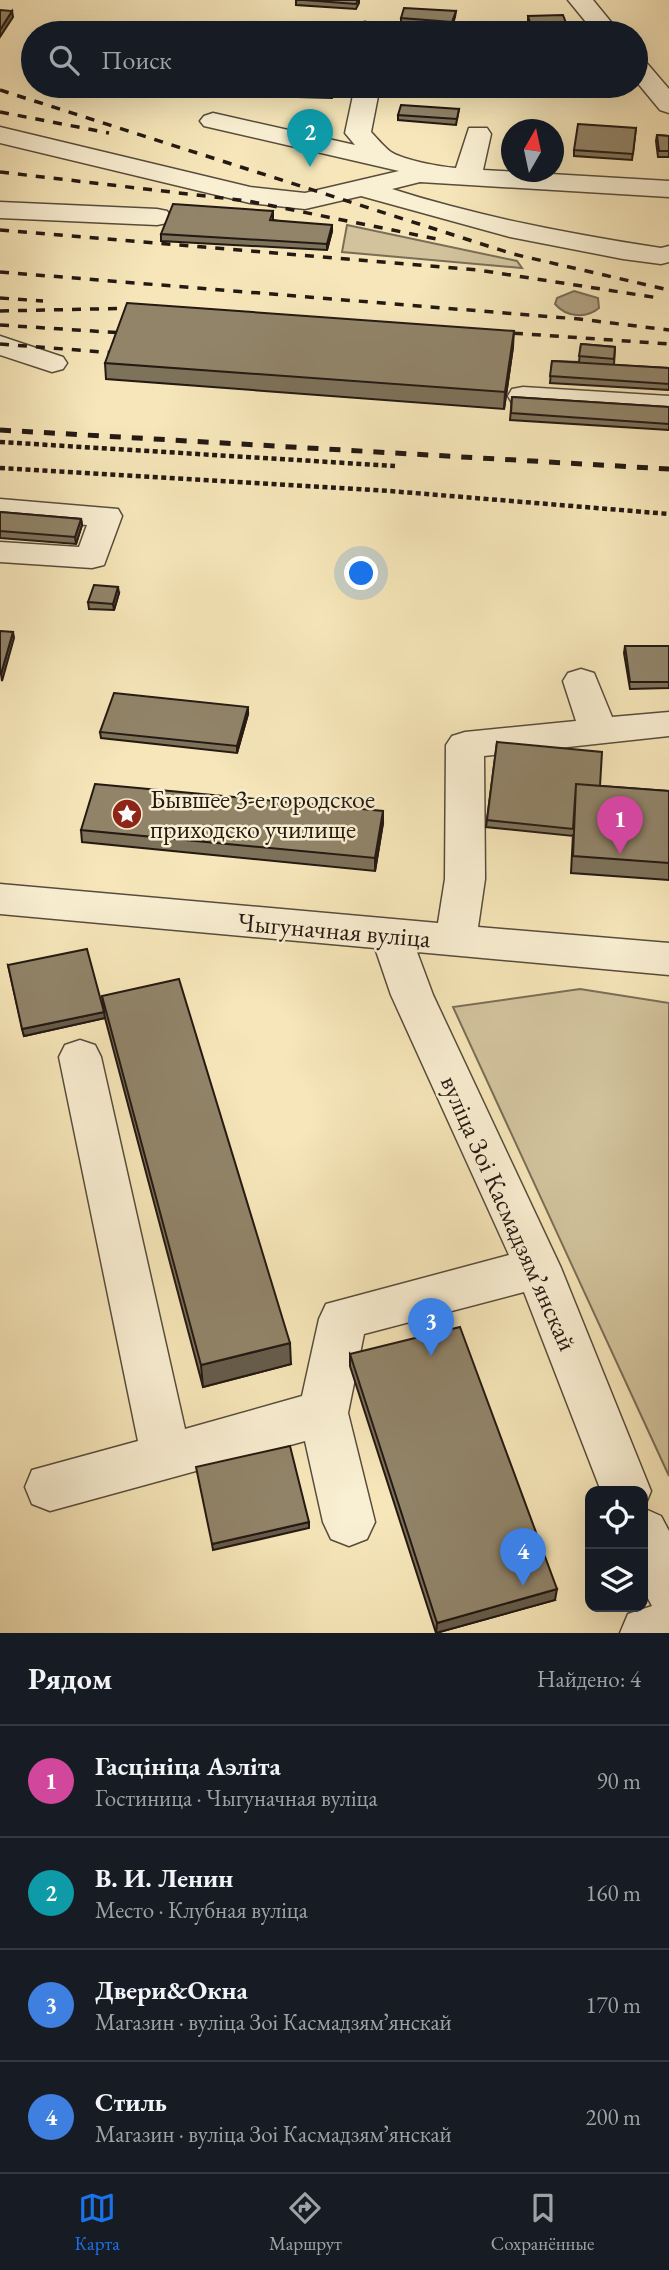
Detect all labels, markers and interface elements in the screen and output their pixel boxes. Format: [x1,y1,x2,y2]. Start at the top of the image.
search box [21,21,648,98]
icon: search [45,41,83,79]
text: Поиск [101,43,172,77]
pin: 2 [287,109,333,167]
north arrow [501,119,564,182]
your location [344,556,378,590]
place label: Бывшее 3-е городское приходско училище [150,782,375,846]
pin: 1 [597,796,643,854]
place icon: Бывшее 3-е городское приходско училище [110,797,144,831]
street label: Чыгуначная вуліца [236,905,433,955]
street label: вуліца Зоі Касмадзямʼянскай [433,1070,585,1356]
pin: 3 [408,1298,454,1356]
map controls [585,1486,648,1612]
button: locate [585,1486,648,1549]
pin: 4 [500,1528,546,1586]
button: layers [585,1549,648,1612]
text: Рядом [28,1659,112,1698]
text: Найдено: 4 [537,1664,641,1694]
text: Гасцініца Аэліта [95,1749,281,1783]
text: 1 [45,1766,57,1796]
text: 90 m [596,1766,641,1796]
text: Гостиница · Чыгуначная вуліца [95,1783,378,1813]
text: В. И. Ленин [95,1861,233,1895]
text: 2 [45,1878,57,1908]
text: 160 m [585,1878,641,1908]
text: Место · Клубная вуліца [95,1895,308,1925]
text: Двери&Окна [95,1973,248,2007]
text: 3 [45,1990,57,2020]
text: 170 m [585,1990,641,2020]
text: Магазин · вуліца Зоі Касмадзямʼянскай [95,2007,452,2037]
text: Стиль [95,2085,167,2119]
text: 4 [45,2102,57,2132]
text: 200 m [585,2102,641,2132]
text: Магазин · вуліца Зоі Касмадзямʼянскай [95,2119,452,2149]
tab: Карта [75,2189,120,2256]
tab: Маршрут [269,2189,342,2256]
tab: Сохранённые [491,2189,594,2256]

